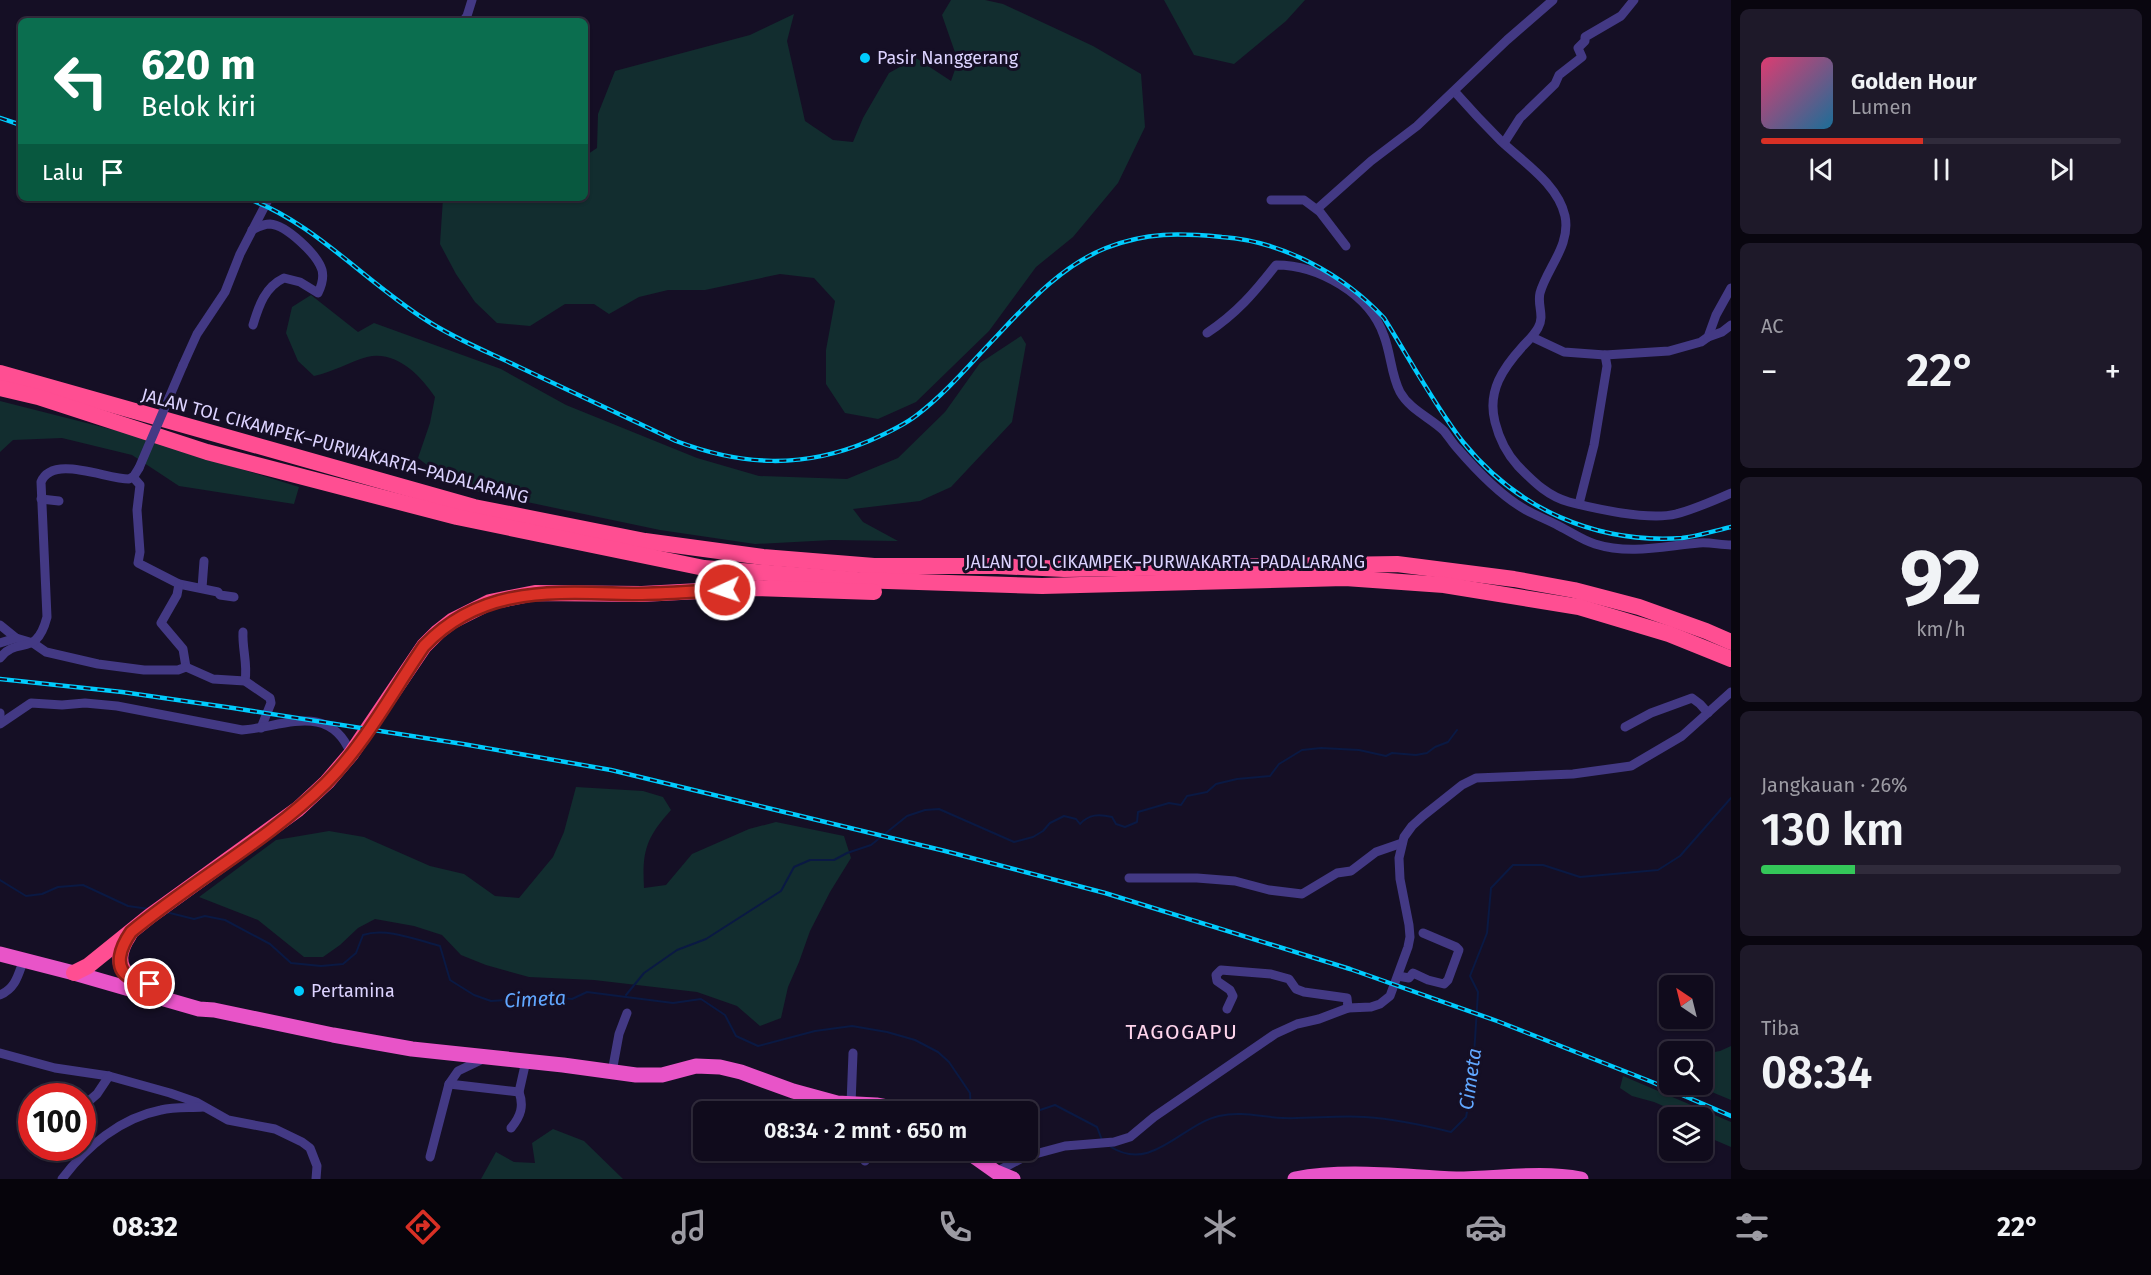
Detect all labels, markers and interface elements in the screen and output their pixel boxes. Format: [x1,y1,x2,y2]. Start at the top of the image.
text: 620 m [141,40,256,90]
icon: left [42,42,120,120]
place label: Pasir Nanggerang [877,47,1019,69]
marker: Pasir Nanggerang [858,51,872,65]
text: Golden Hour [1851,68,1977,95]
text: Belok kiri [141,91,256,123]
text: Lumen [1851,95,1912,119]
icon: previous [1805,153,1838,186]
icon: pause [1925,153,1958,186]
icon: next [2045,153,2078,186]
icon: arrive [96,156,129,189]
text: Lalu [42,159,84,186]
text: AC [1761,314,1783,338]
text: 22° [1906,344,1976,398]
text: − [1761,352,1778,392]
text: + [2105,352,2121,392]
street label: JALAN TOL CIKAMPEK–PURWAKARTA–PADALARANG [139,384,531,508]
text: 92 [1900,531,1982,625]
street label: JALAN TOL CIKAMPEK–PURWAKARTA–PADALARANG [965,551,1365,573]
position arrow [693,558,757,622]
text: km/h [1916,617,1966,641]
text: Jangkauan · 26% [1761,773,1908,797]
text: 130 km [1761,803,1904,857]
pin [124,958,175,1009]
icon: arrive [133,967,166,1000]
north arrow [1659,975,1713,1029]
map controls [1659,975,1713,1161]
place label: Pertamina [311,980,395,1002]
marker: Pertamina [292,984,306,998]
water label: Cimeta [503,985,567,1013]
text: Tiba [1761,1016,1800,1040]
district label: TAGOGAPU [1126,1019,1238,1045]
button: search [1659,1041,1713,1095]
text: 08:34 [1761,1046,1872,1100]
water label: Cimeta [1454,1047,1486,1111]
speed limit sign: 100 [18,1083,96,1161]
button: layers [1659,1107,1713,1161]
text: 08:34 · 2 mnt · 650 m [764,1117,967,1144]
icon: directions [402,1206,444,1248]
icon: music [668,1206,710,1248]
icon: phone [934,1206,976,1248]
icon: climate [1199,1206,1241,1248]
icon: car [1465,1206,1507,1248]
icon: filters [1731,1206,1773,1248]
text: 08:32 [112,1211,178,1243]
text: 22° [1997,1211,2039,1243]

